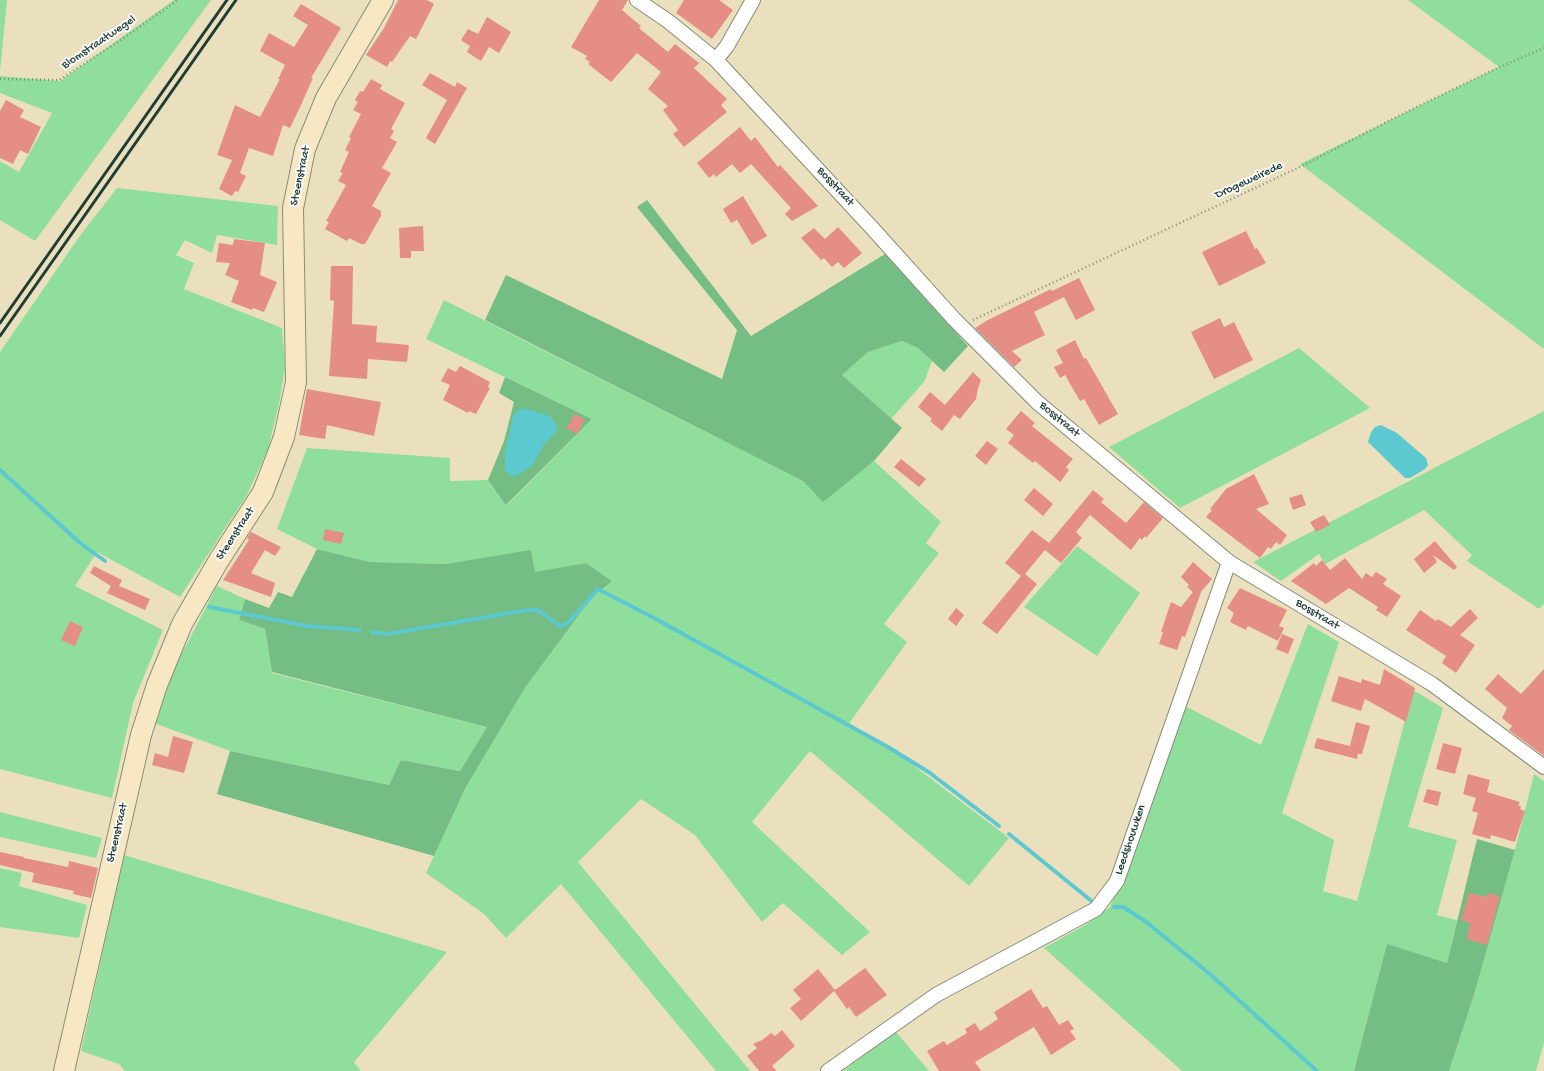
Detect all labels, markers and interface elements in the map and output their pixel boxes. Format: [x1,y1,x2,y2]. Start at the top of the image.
street label: Blomstraatwegel [59,13,139,73]
street label: Steenstraat [288,145,314,207]
street label: Drogeweirede [1213,159,1285,203]
street label: Bosstraat [813,164,857,210]
street label: Bosstraat [1036,399,1082,441]
street label: Steenstraat [214,505,258,563]
street label: Bosstraat [1292,596,1342,634]
street label: Steenstraat [104,802,132,864]
street label: Leedshouwken [1112,803,1150,877]

